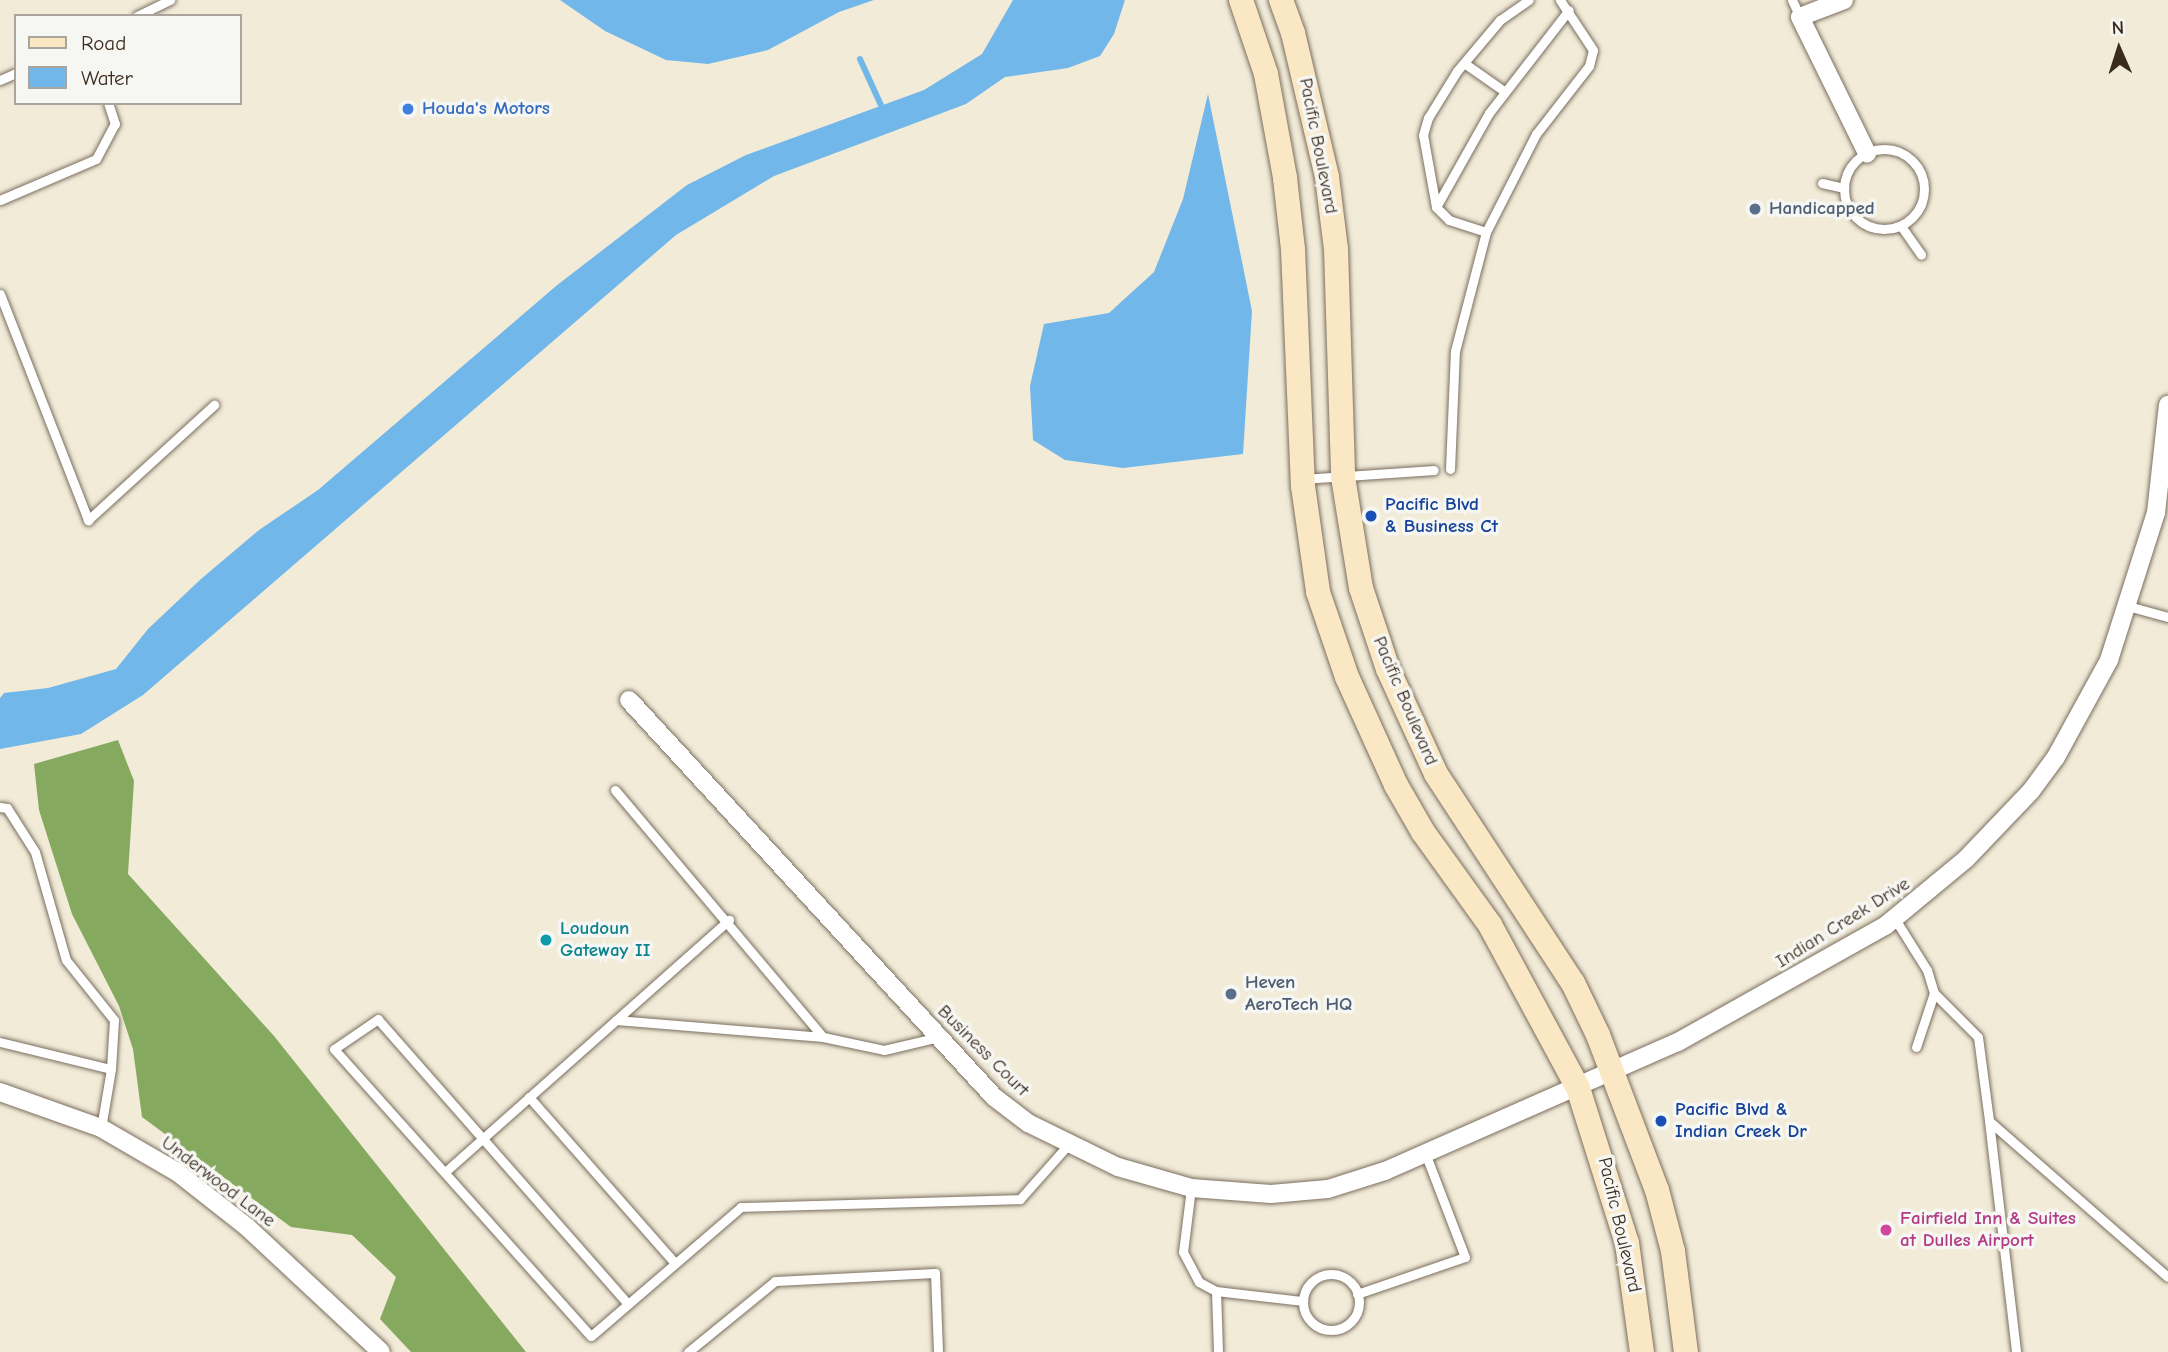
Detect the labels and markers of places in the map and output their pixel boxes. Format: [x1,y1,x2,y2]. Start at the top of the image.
place label: Houda's Motors [422,98,550,120]
marker: Houda's Motors [400,101,416,117]
place label: Handicapped [1769,198,1875,220]
marker: Handicapped [1747,201,1763,217]
place label: Pacific Blvd & Business Ct [1385,494,1498,538]
marker: Pacific Blvd & Business Ct [1363,508,1379,524]
place label: Loudoun Gateway II [560,918,650,962]
marker: Loudoun Gateway II [538,932,554,948]
place label: Heven AeroTech HQ [1245,972,1352,1016]
marker: Heven AeroTech HQ [1223,986,1239,1002]
place label: Pacific Blvd & Indian Creek Dr [1675,1099,1807,1143]
marker: Pacific Blvd & Indian Creek Dr [1653,1113,1669,1129]
place label: Fairfield Inn & Suites at Dulles Airport [1900,1208,2076,1252]
marker: Fairfield Inn & Suites at Dulles Airport [1878,1222,1894,1238]

